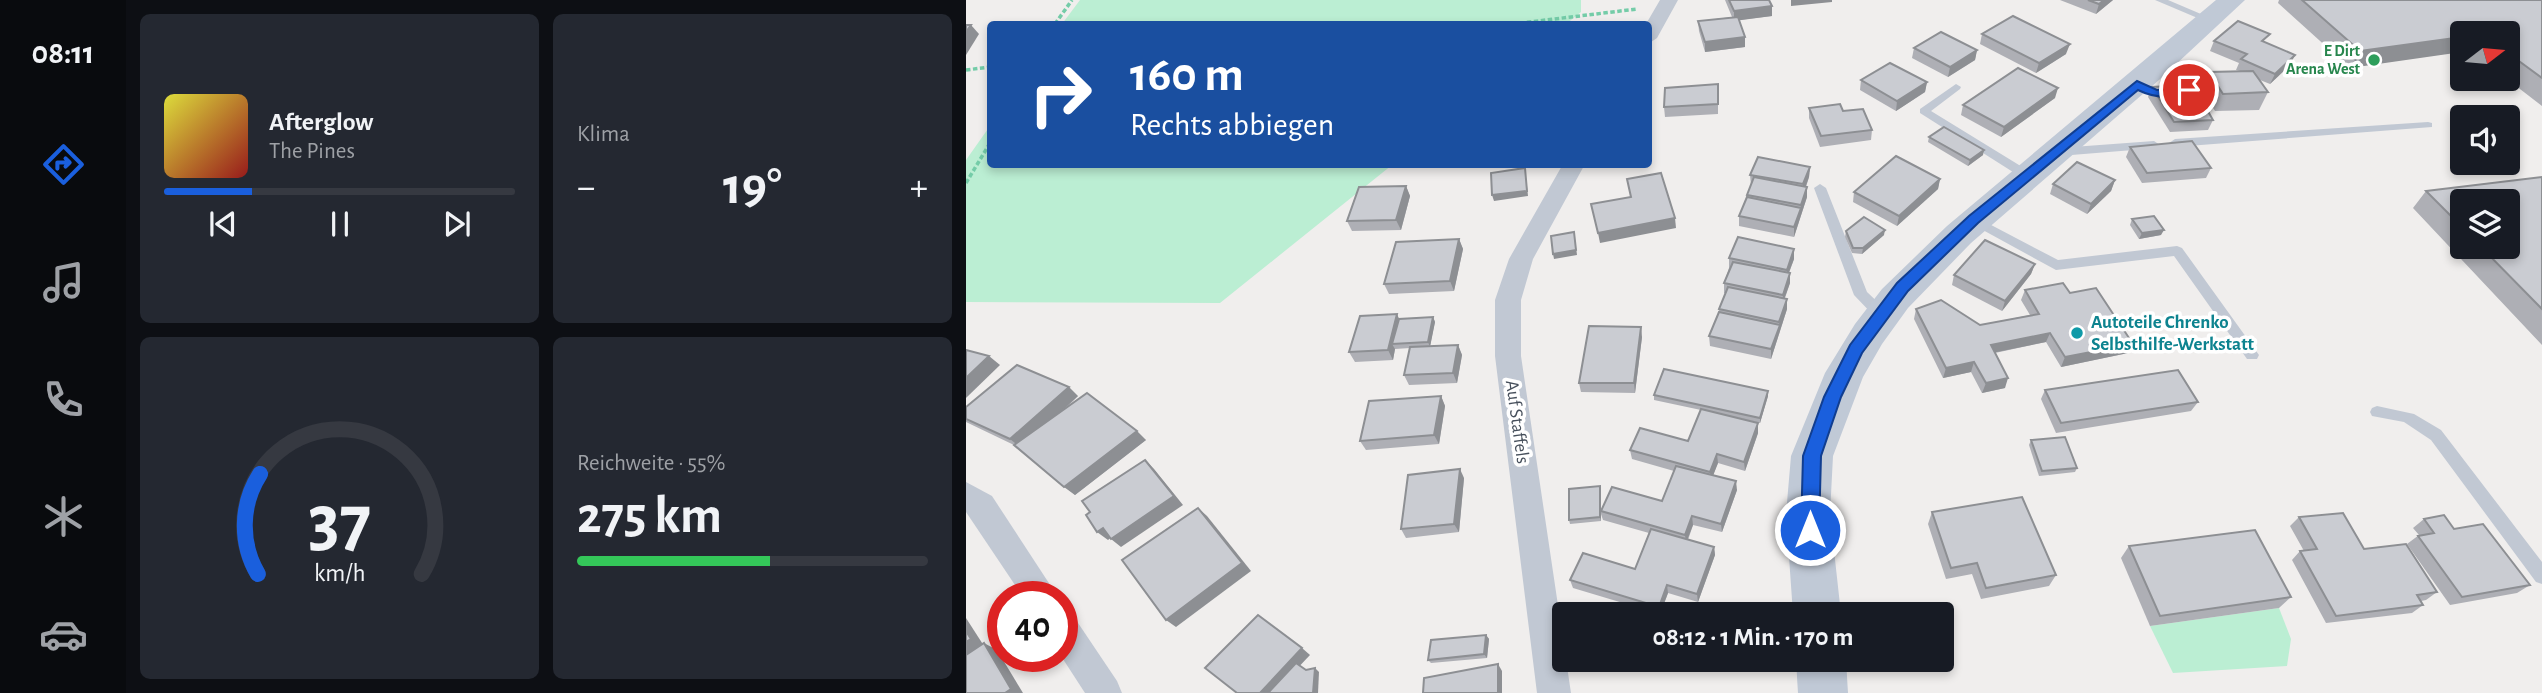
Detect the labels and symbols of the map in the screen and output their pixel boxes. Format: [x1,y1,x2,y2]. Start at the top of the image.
north arrow [2450,21,2520,91]
place label: E Dirt Arena West [2286,43,2361,77]
marker: E Dirt Arena West [2366,52,2382,68]
pin [2159,60,2219,120]
place label: Autoteile Chrenko Selbsthilfe-Werkstatt [2091,313,2255,354]
marker: Autoteile Chrenko Selbsthilfe-Werkstatt [2069,325,2085,341]
street label: Auf Staffels [1502,379,1532,465]
position arrow [1773,493,1847,567]
speed limit sign: 40 [987,581,1078,672]

